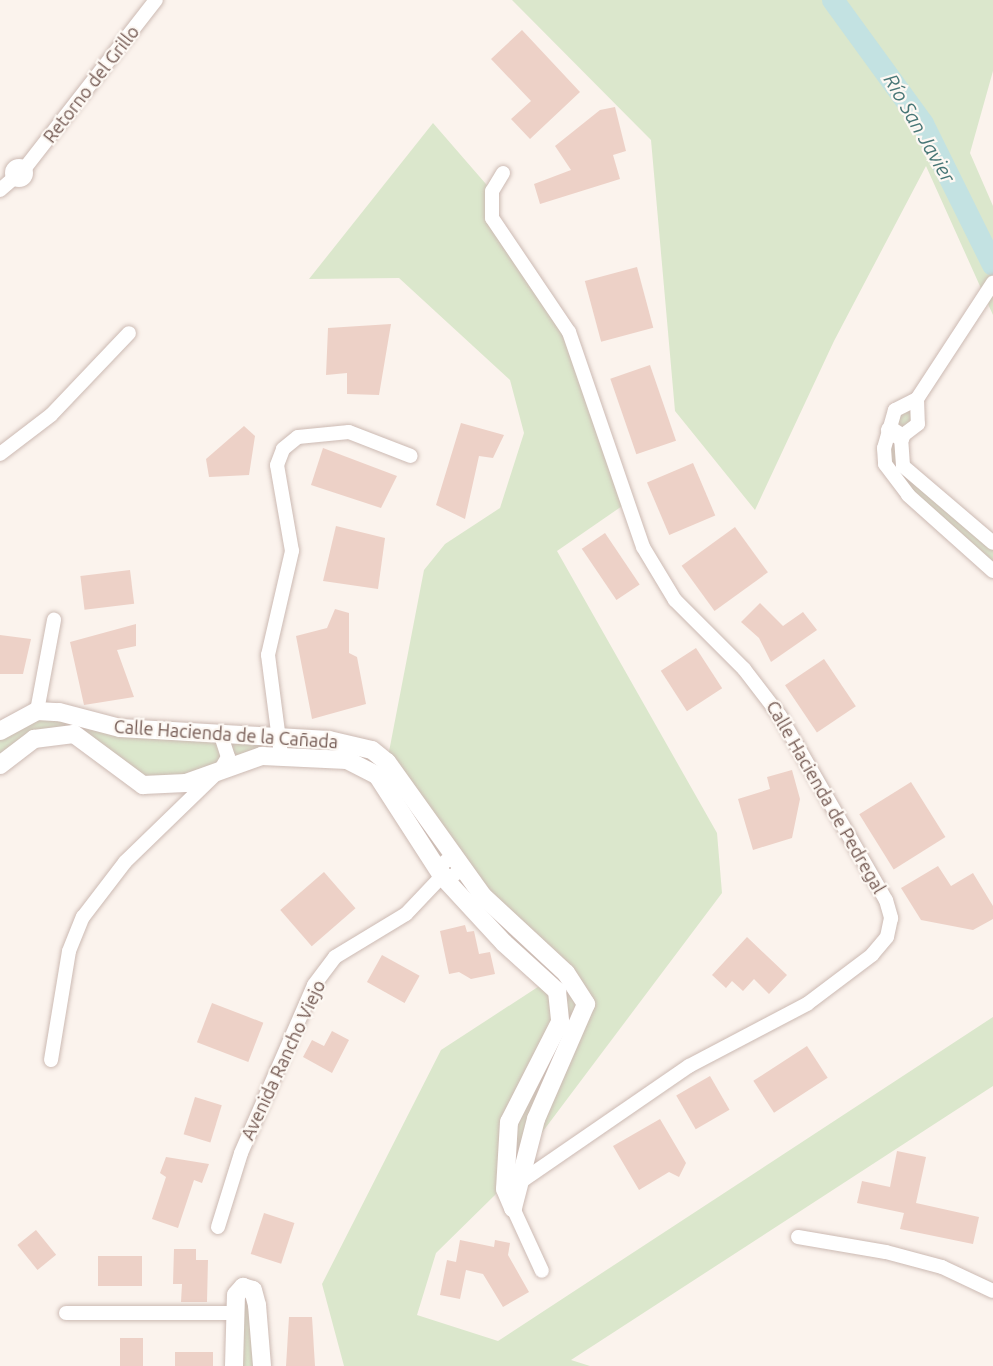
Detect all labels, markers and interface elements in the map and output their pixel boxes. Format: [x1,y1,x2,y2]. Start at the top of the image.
street label: Retorno del Grillo [39,21,143,147]
water label: Río San Javier [879,69,961,187]
street label: Calle Hacienda de Pedregal [762,697,890,897]
street label: Calle Hacienda de la Cañada [113,715,339,753]
street label: Avenida Rancho Viejo [236,977,330,1143]

